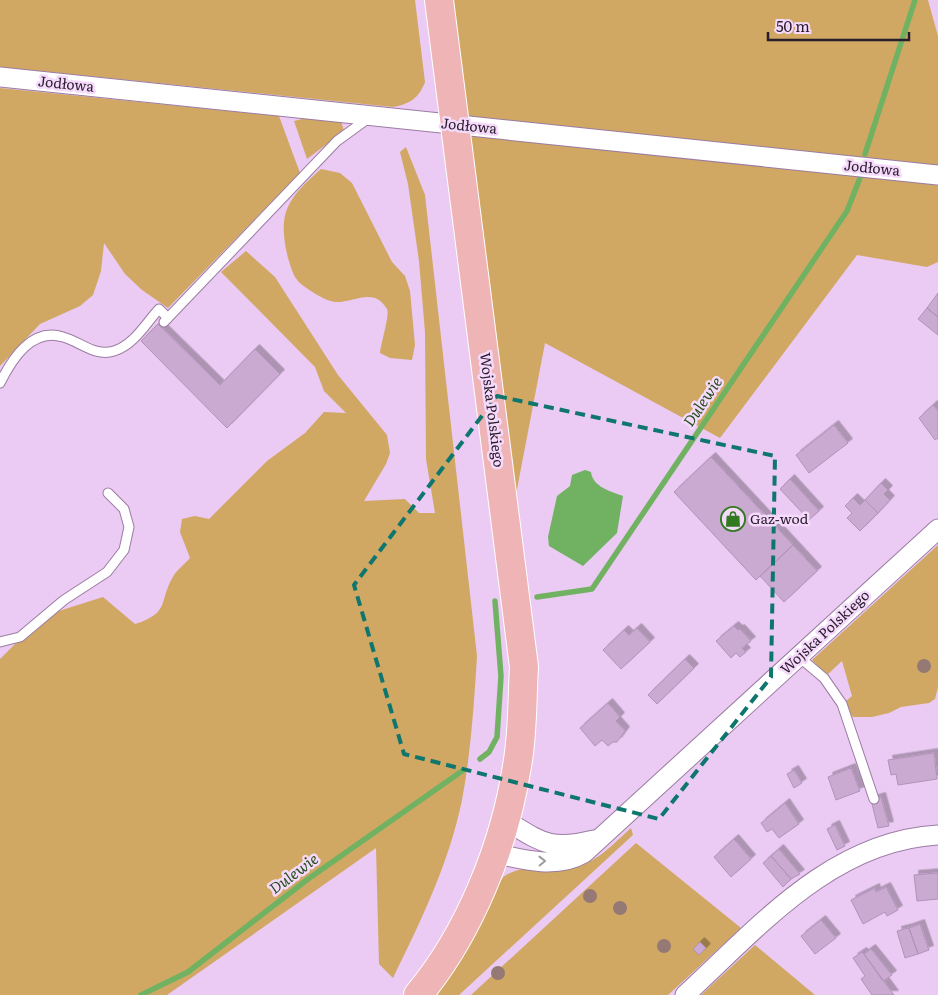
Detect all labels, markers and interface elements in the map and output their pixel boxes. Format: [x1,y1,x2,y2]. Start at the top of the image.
scale bar [768,10,909,42]
text: 50 m [776,14,810,37]
street label: Jodłowa [37,70,96,96]
street label: Jodłowa [440,112,499,138]
street label: Jodłowa [843,154,902,180]
street label: Wojska Polskiego [476,351,510,468]
water label: Dulewie [677,371,727,431]
shop icon: Gaz-wod [720,506,746,532]
place label: Gaz-wod [750,508,809,528]
street label: Wojska Polskiego [775,585,873,678]
water label: Dulewie [264,847,322,899]
one-way arrow [538,856,546,866]

